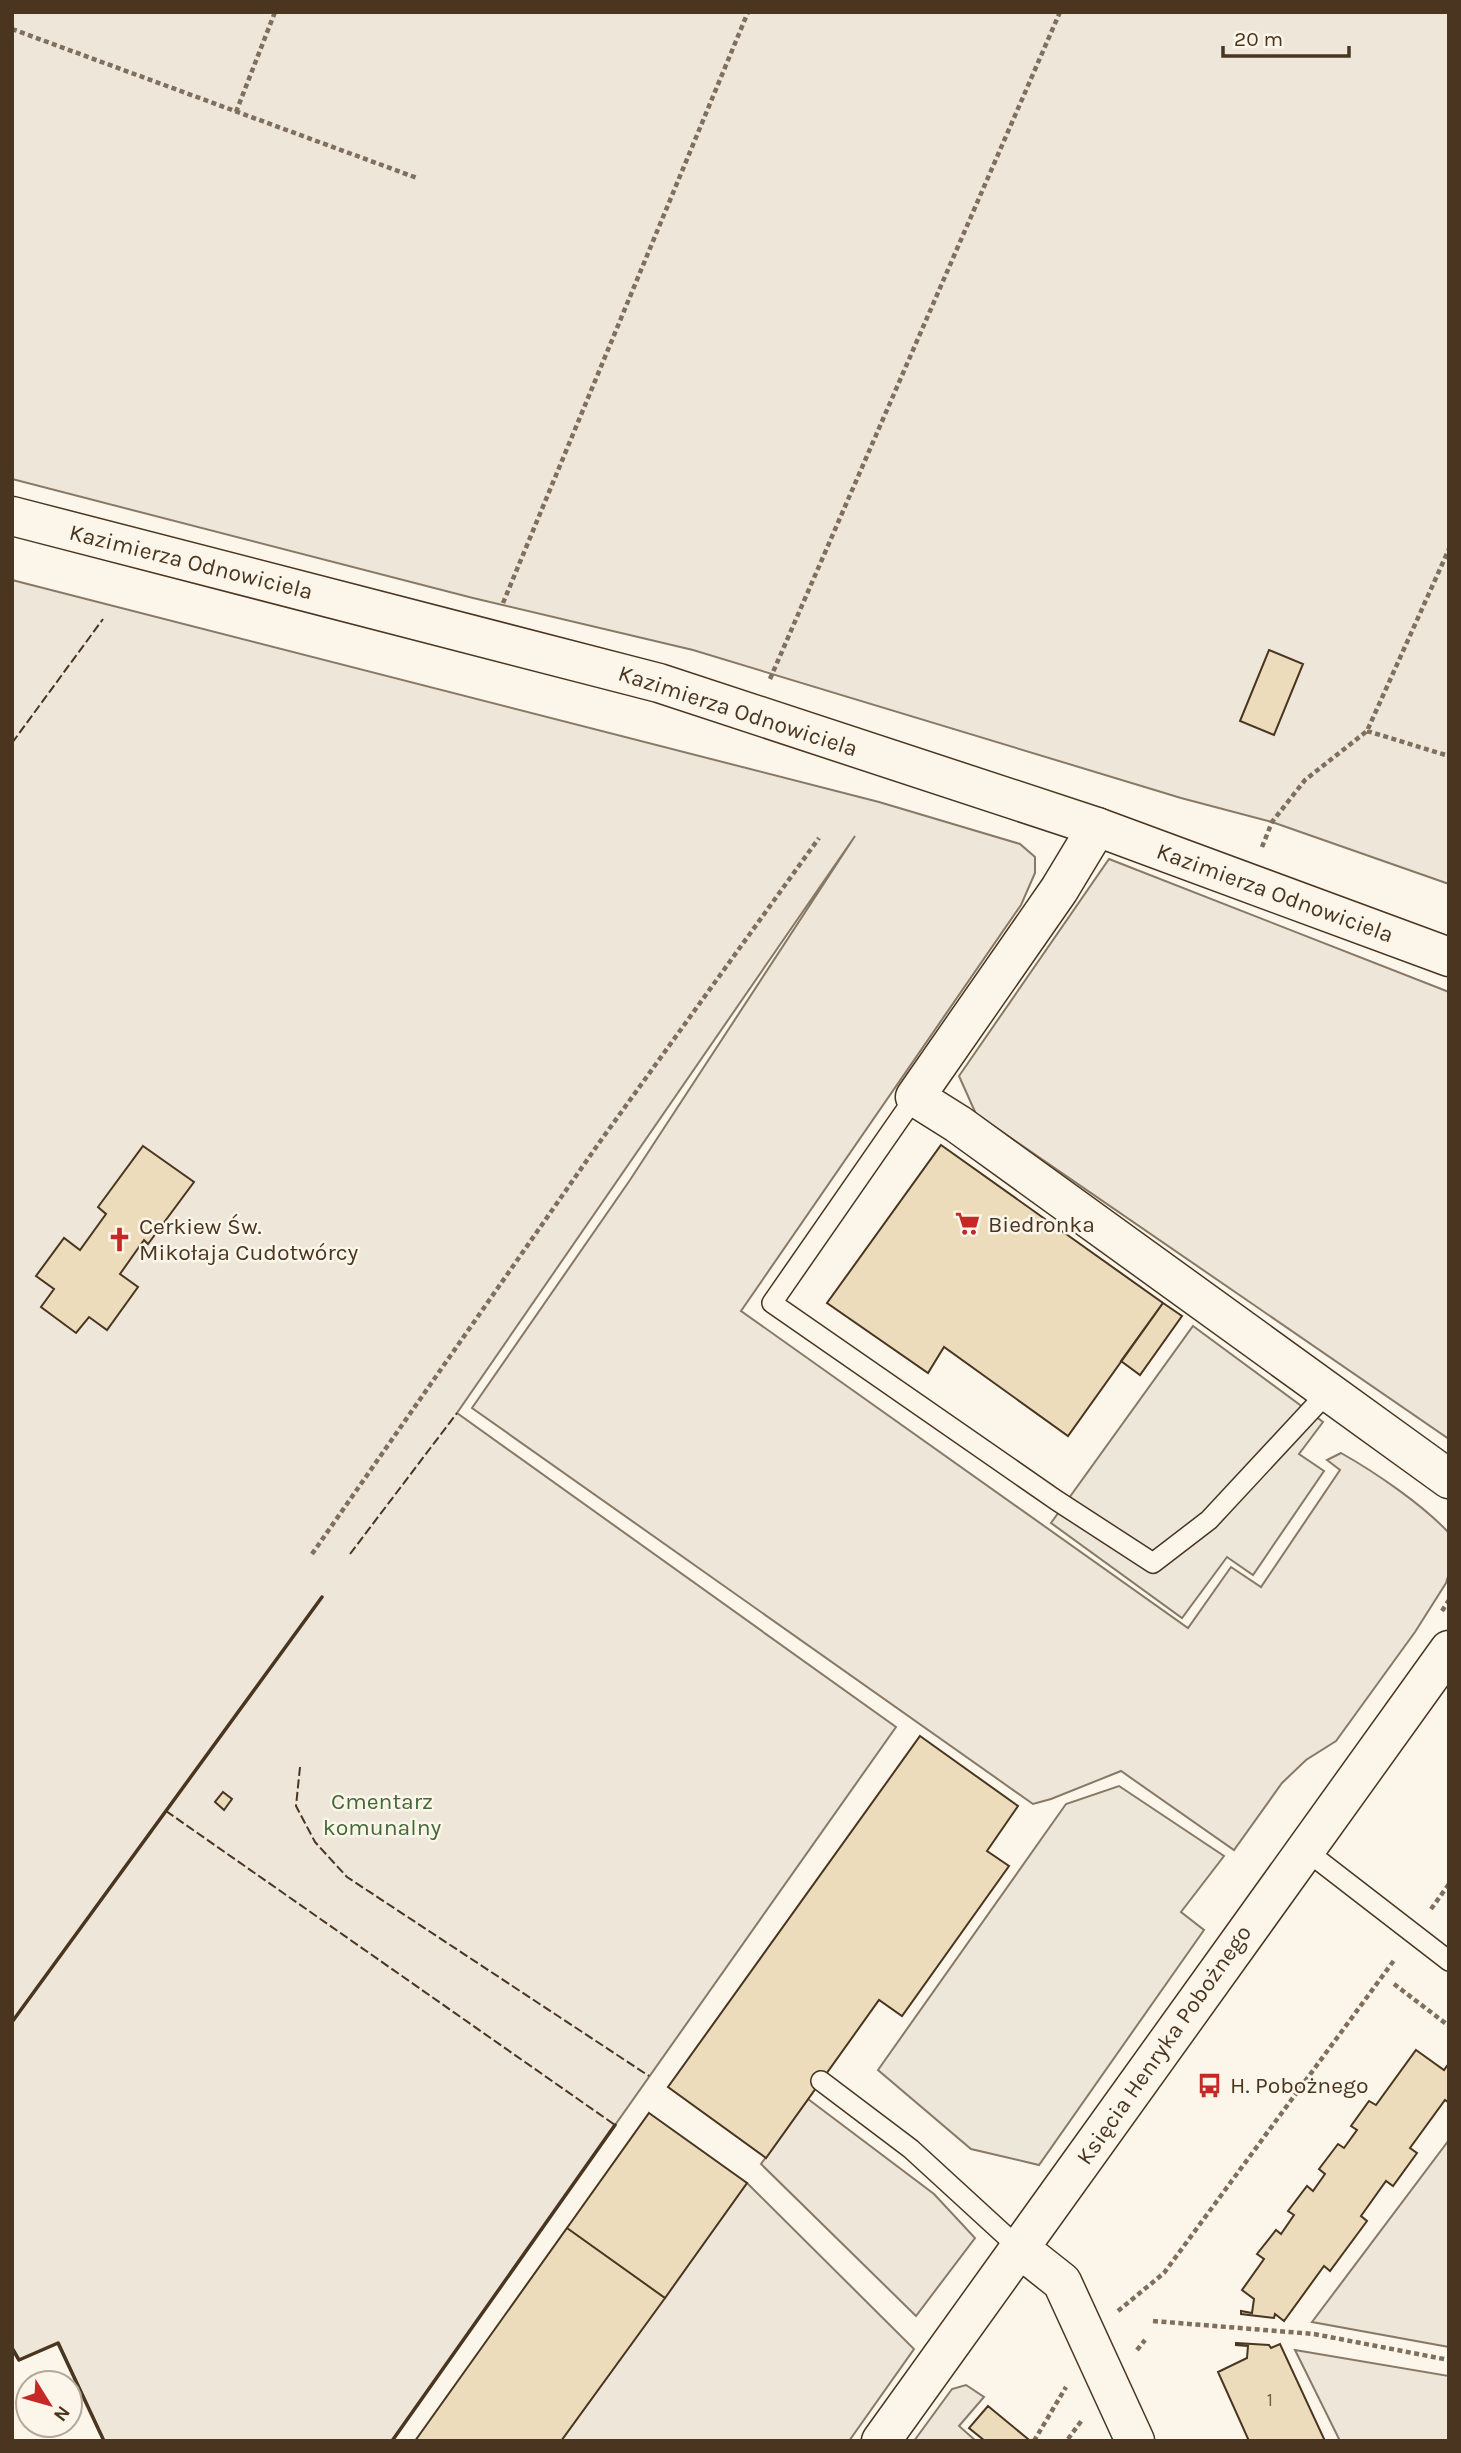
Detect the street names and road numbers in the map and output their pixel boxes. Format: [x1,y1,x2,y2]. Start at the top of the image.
street label: Kazimierza Odnowiciela [66,519,316,605]
street label: Kazimierza Odnowiciela [615,660,861,762]
street label: Kazimierza Odnowiciela [1153,838,1397,948]
street label: Księcia Henryka Pobożnego [1071,1920,1257,2170]

